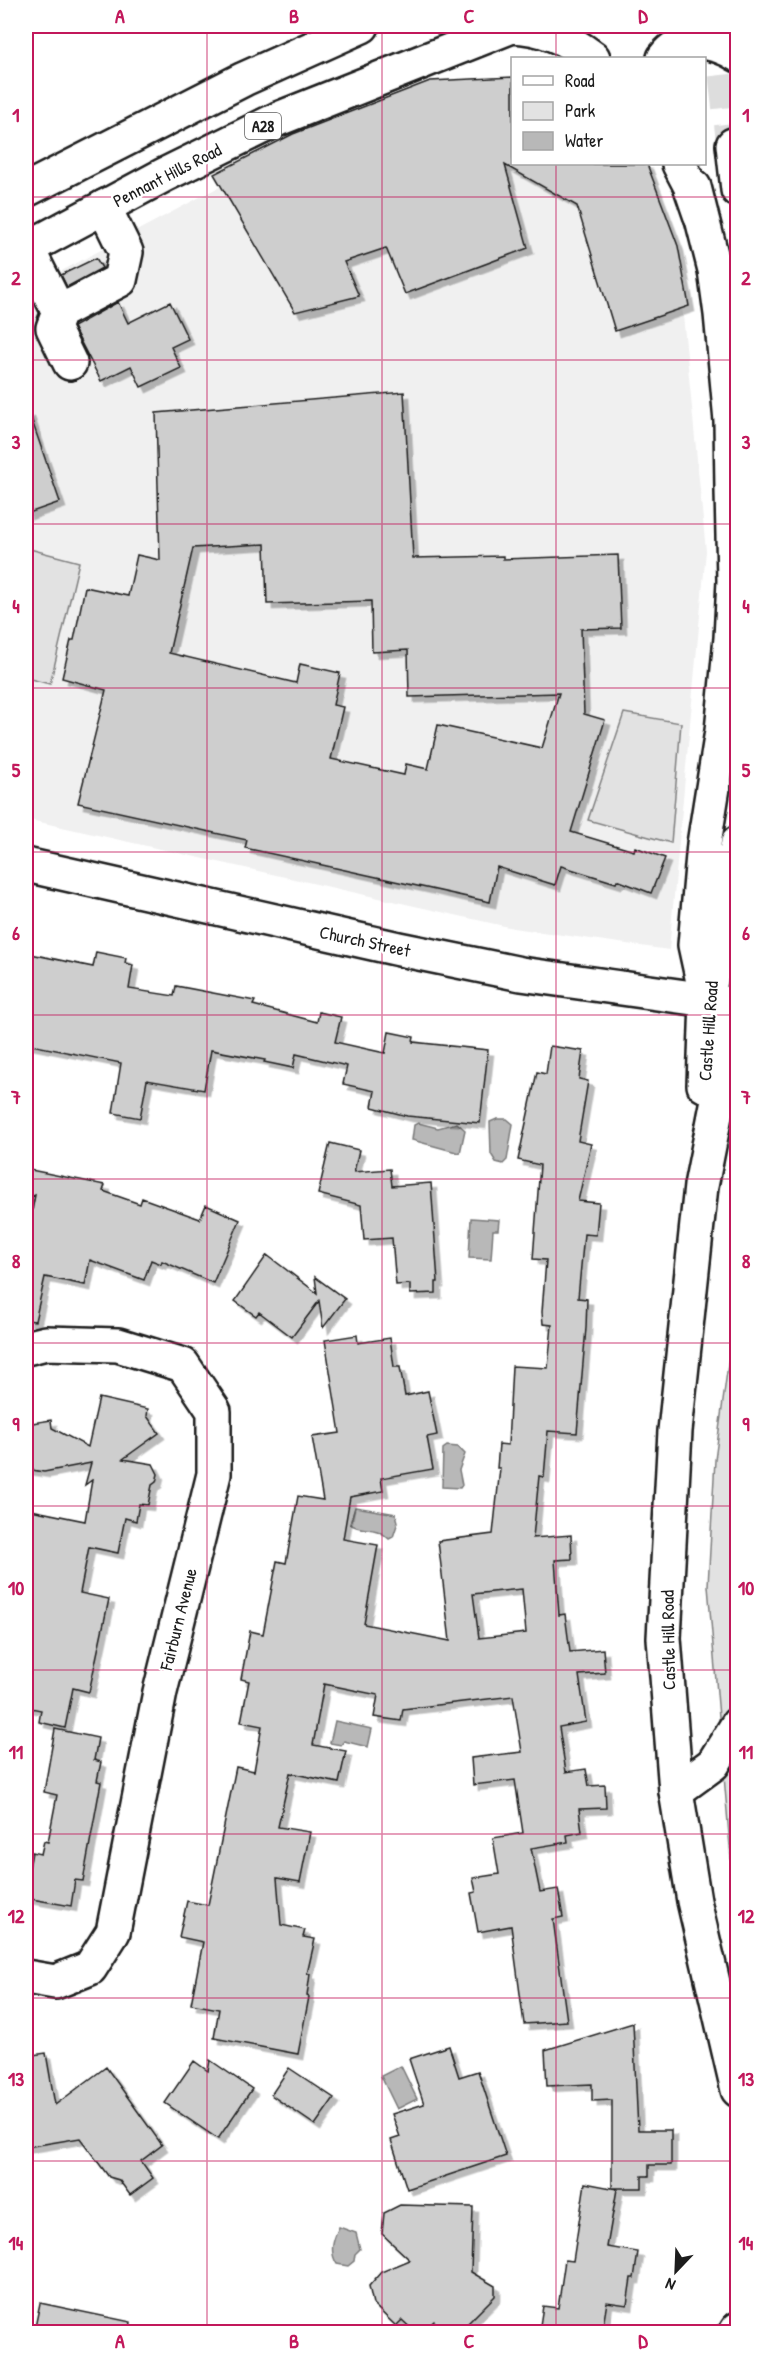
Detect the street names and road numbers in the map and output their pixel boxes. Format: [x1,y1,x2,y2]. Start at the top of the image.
road number: A28 [245,113,281,139]
street label: Pennant Hills Road [109,137,225,213]
street label: Church Street [317,919,413,963]
street label: Castle Hill Road [692,980,724,1082]
street label: Fairburn Avenue [153,1565,203,1674]
street label: Castle Hill Road [655,1590,681,1690]

